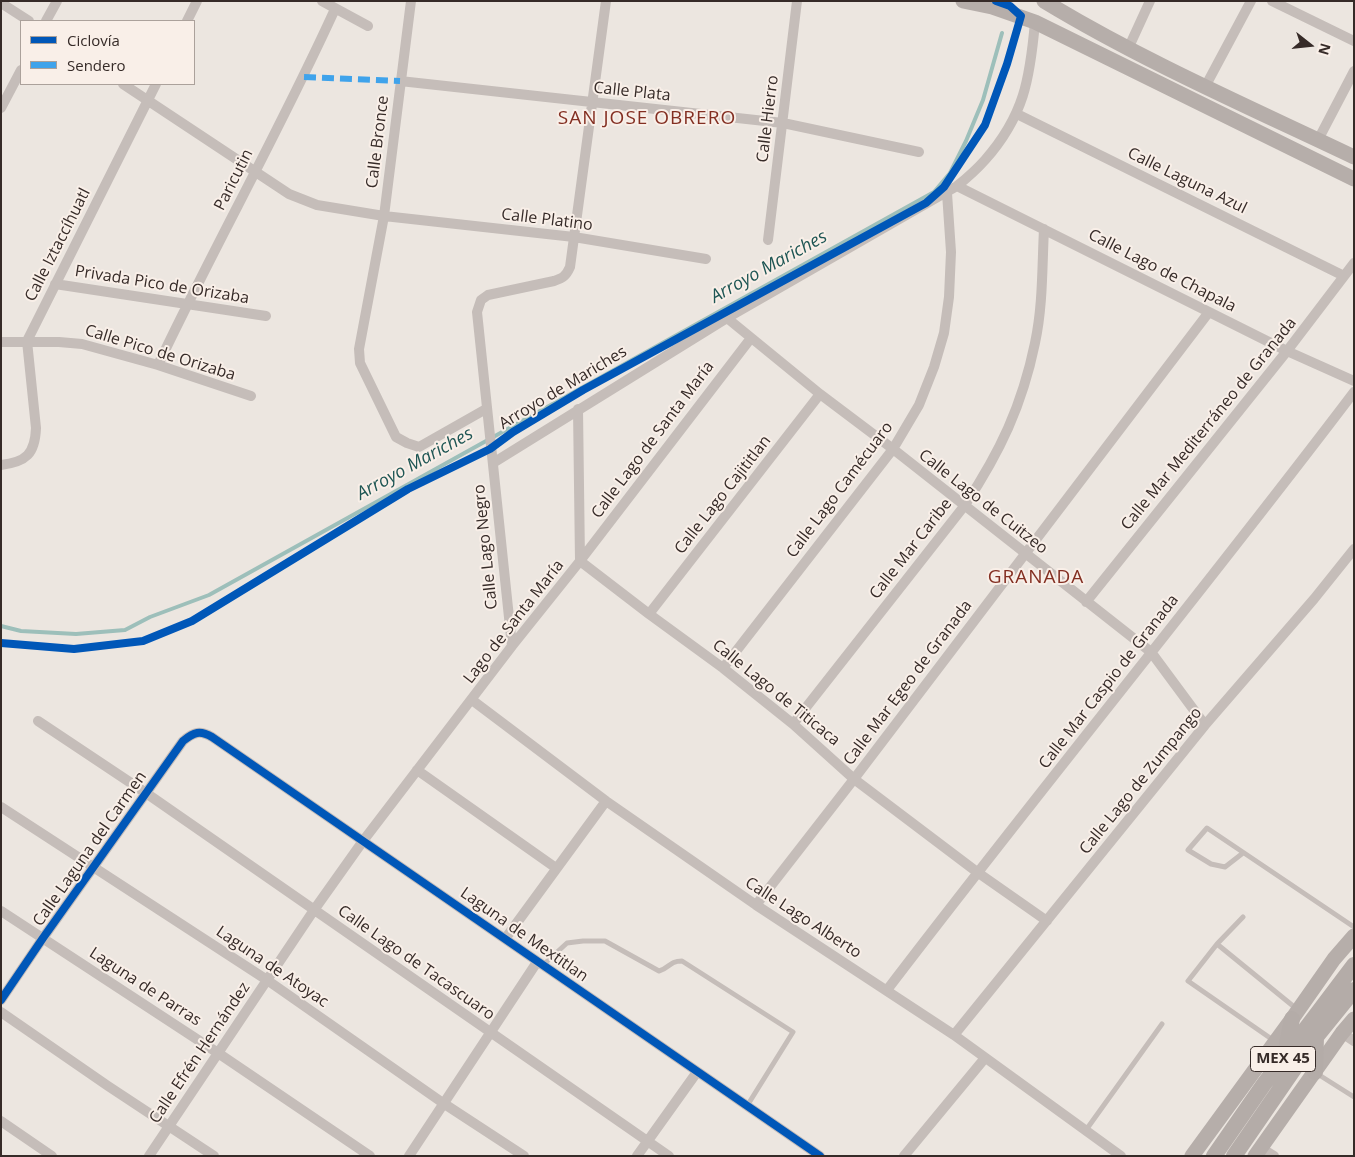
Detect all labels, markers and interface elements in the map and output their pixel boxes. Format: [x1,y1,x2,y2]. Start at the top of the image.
legend [20,20,195,85]
north arrow [1285,20,1335,70]
text: Ciclovía [67,30,120,50]
text: N [1314,41,1336,57]
text: Sendero [67,55,126,75]
street label: Calle Hierro [753,74,783,164]
street label: Calle Plata [593,78,671,106]
street label: Calle Bronce [363,95,393,189]
district label: SAN JOSE OBRERO [556,108,738,130]
street label: Calle Laguna Azul [1124,144,1250,218]
street label: Paricutin [210,146,258,214]
street label: Calle Iztaccíhuatl [21,185,95,305]
street label: Calle Platino [500,205,594,235]
street label: Calle Lago de Chapala [1085,225,1239,317]
water label: Arroyo Mariches [707,226,831,308]
street label: Privada Pico de Orizaba [74,262,250,308]
street label: Calle Mar Mediterráneo de Granada [1117,314,1301,534]
street label: Calle Pico de Orizaba [82,321,238,385]
street label: Arroyo de Mariches [496,342,630,434]
street label: Calle Lago de Santa María [588,358,718,522]
street label: Calle Lago Camécuaro [783,418,897,562]
water label: Arroyo Mariches [353,423,477,505]
street label: Calle Lago Cajititlan [671,432,775,558]
street label: Calle Lago de Cuitzeo [915,446,1051,558]
street label: Calle Lago Negro [470,483,502,611]
street label: Calle Mar Caribe [866,495,956,603]
street label: Lago de Santa María [460,556,568,688]
district label: GRANADA [987,567,1085,589]
street label: Calle Mar Caspio de Granada [1035,591,1183,773]
street label: Calle Mar Egeo de Granada [840,597,976,769]
street label: Calle Lago de Titicaca [708,636,844,750]
street label: Calle Lago de Zumpango [1076,704,1206,858]
street label: Calle Laguna del Carmen [29,768,151,930]
street label: Calle Lago Alberto [741,873,865,963]
street label: Laguna de Mextitlan [456,884,592,986]
street label: Calle Lago de Tacascuaro [334,901,498,1025]
street label: Laguna de Atoyac [212,922,332,1012]
street label: Laguna de Parras [85,944,205,1030]
street label: Calle Efrén Hernández [146,979,254,1127]
road number: MEX 45 [1250,1046,1316,1072]

